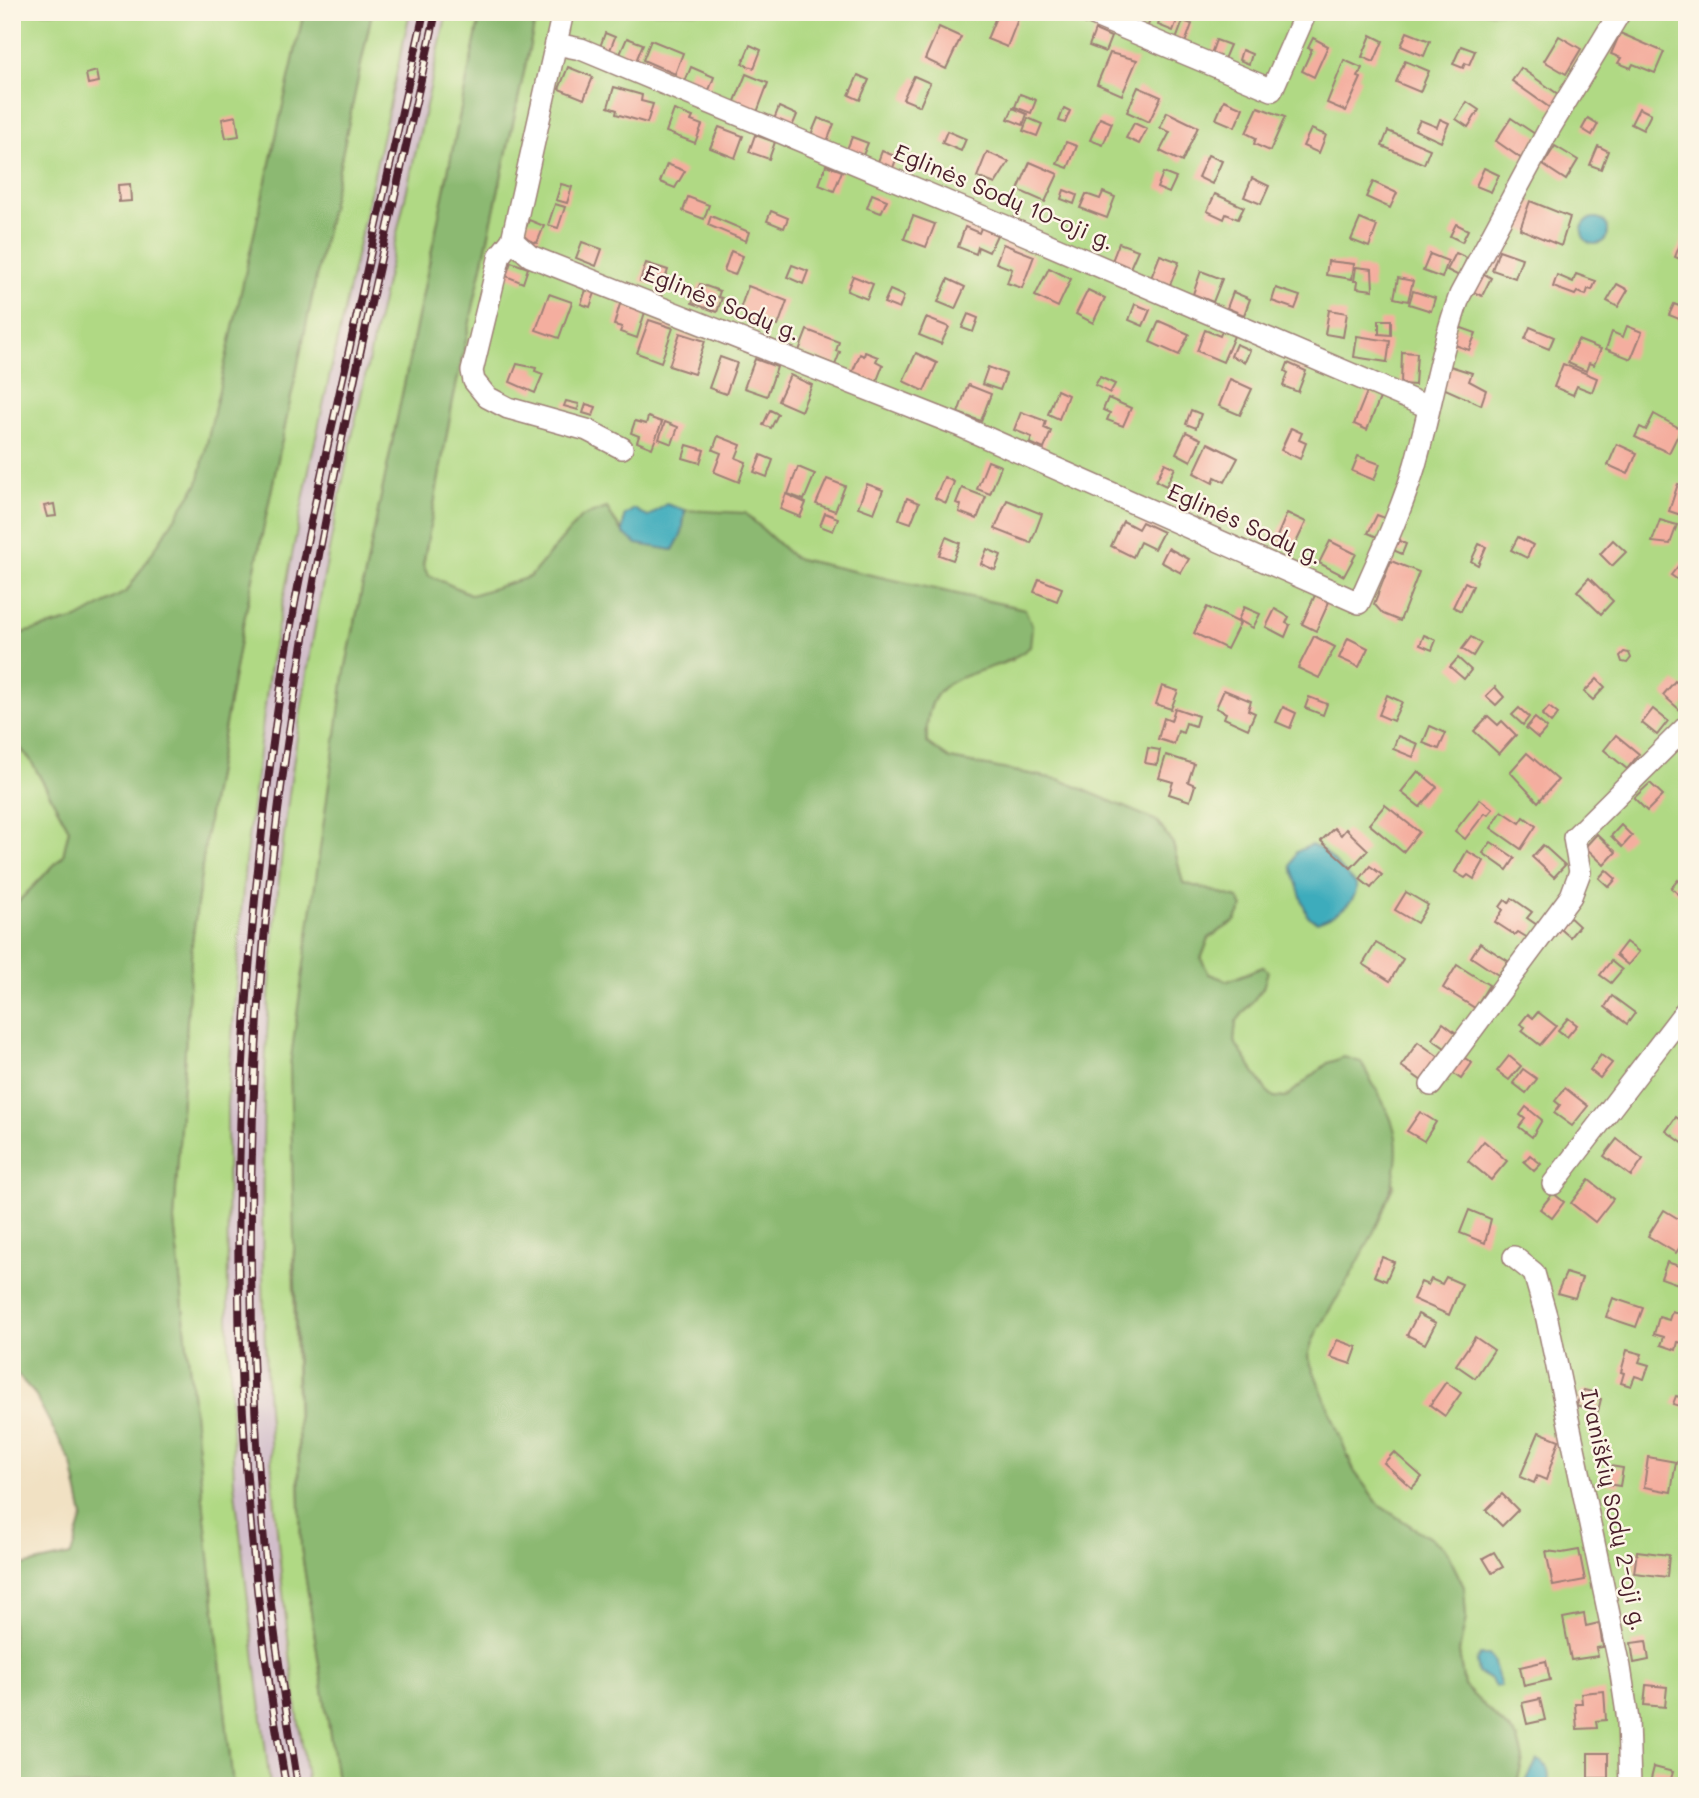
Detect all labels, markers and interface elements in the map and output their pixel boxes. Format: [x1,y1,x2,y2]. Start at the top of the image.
street label: Eglinės Sodų 10-oji g. [890,136,1119,256]
street label: Eglinės Sodų g. [640,257,805,347]
street label: Eglinės Sodų g. [1163,476,1328,571]
street label: Ivaniškių Sodų 2-oji g. [1575,1386,1655,1633]

